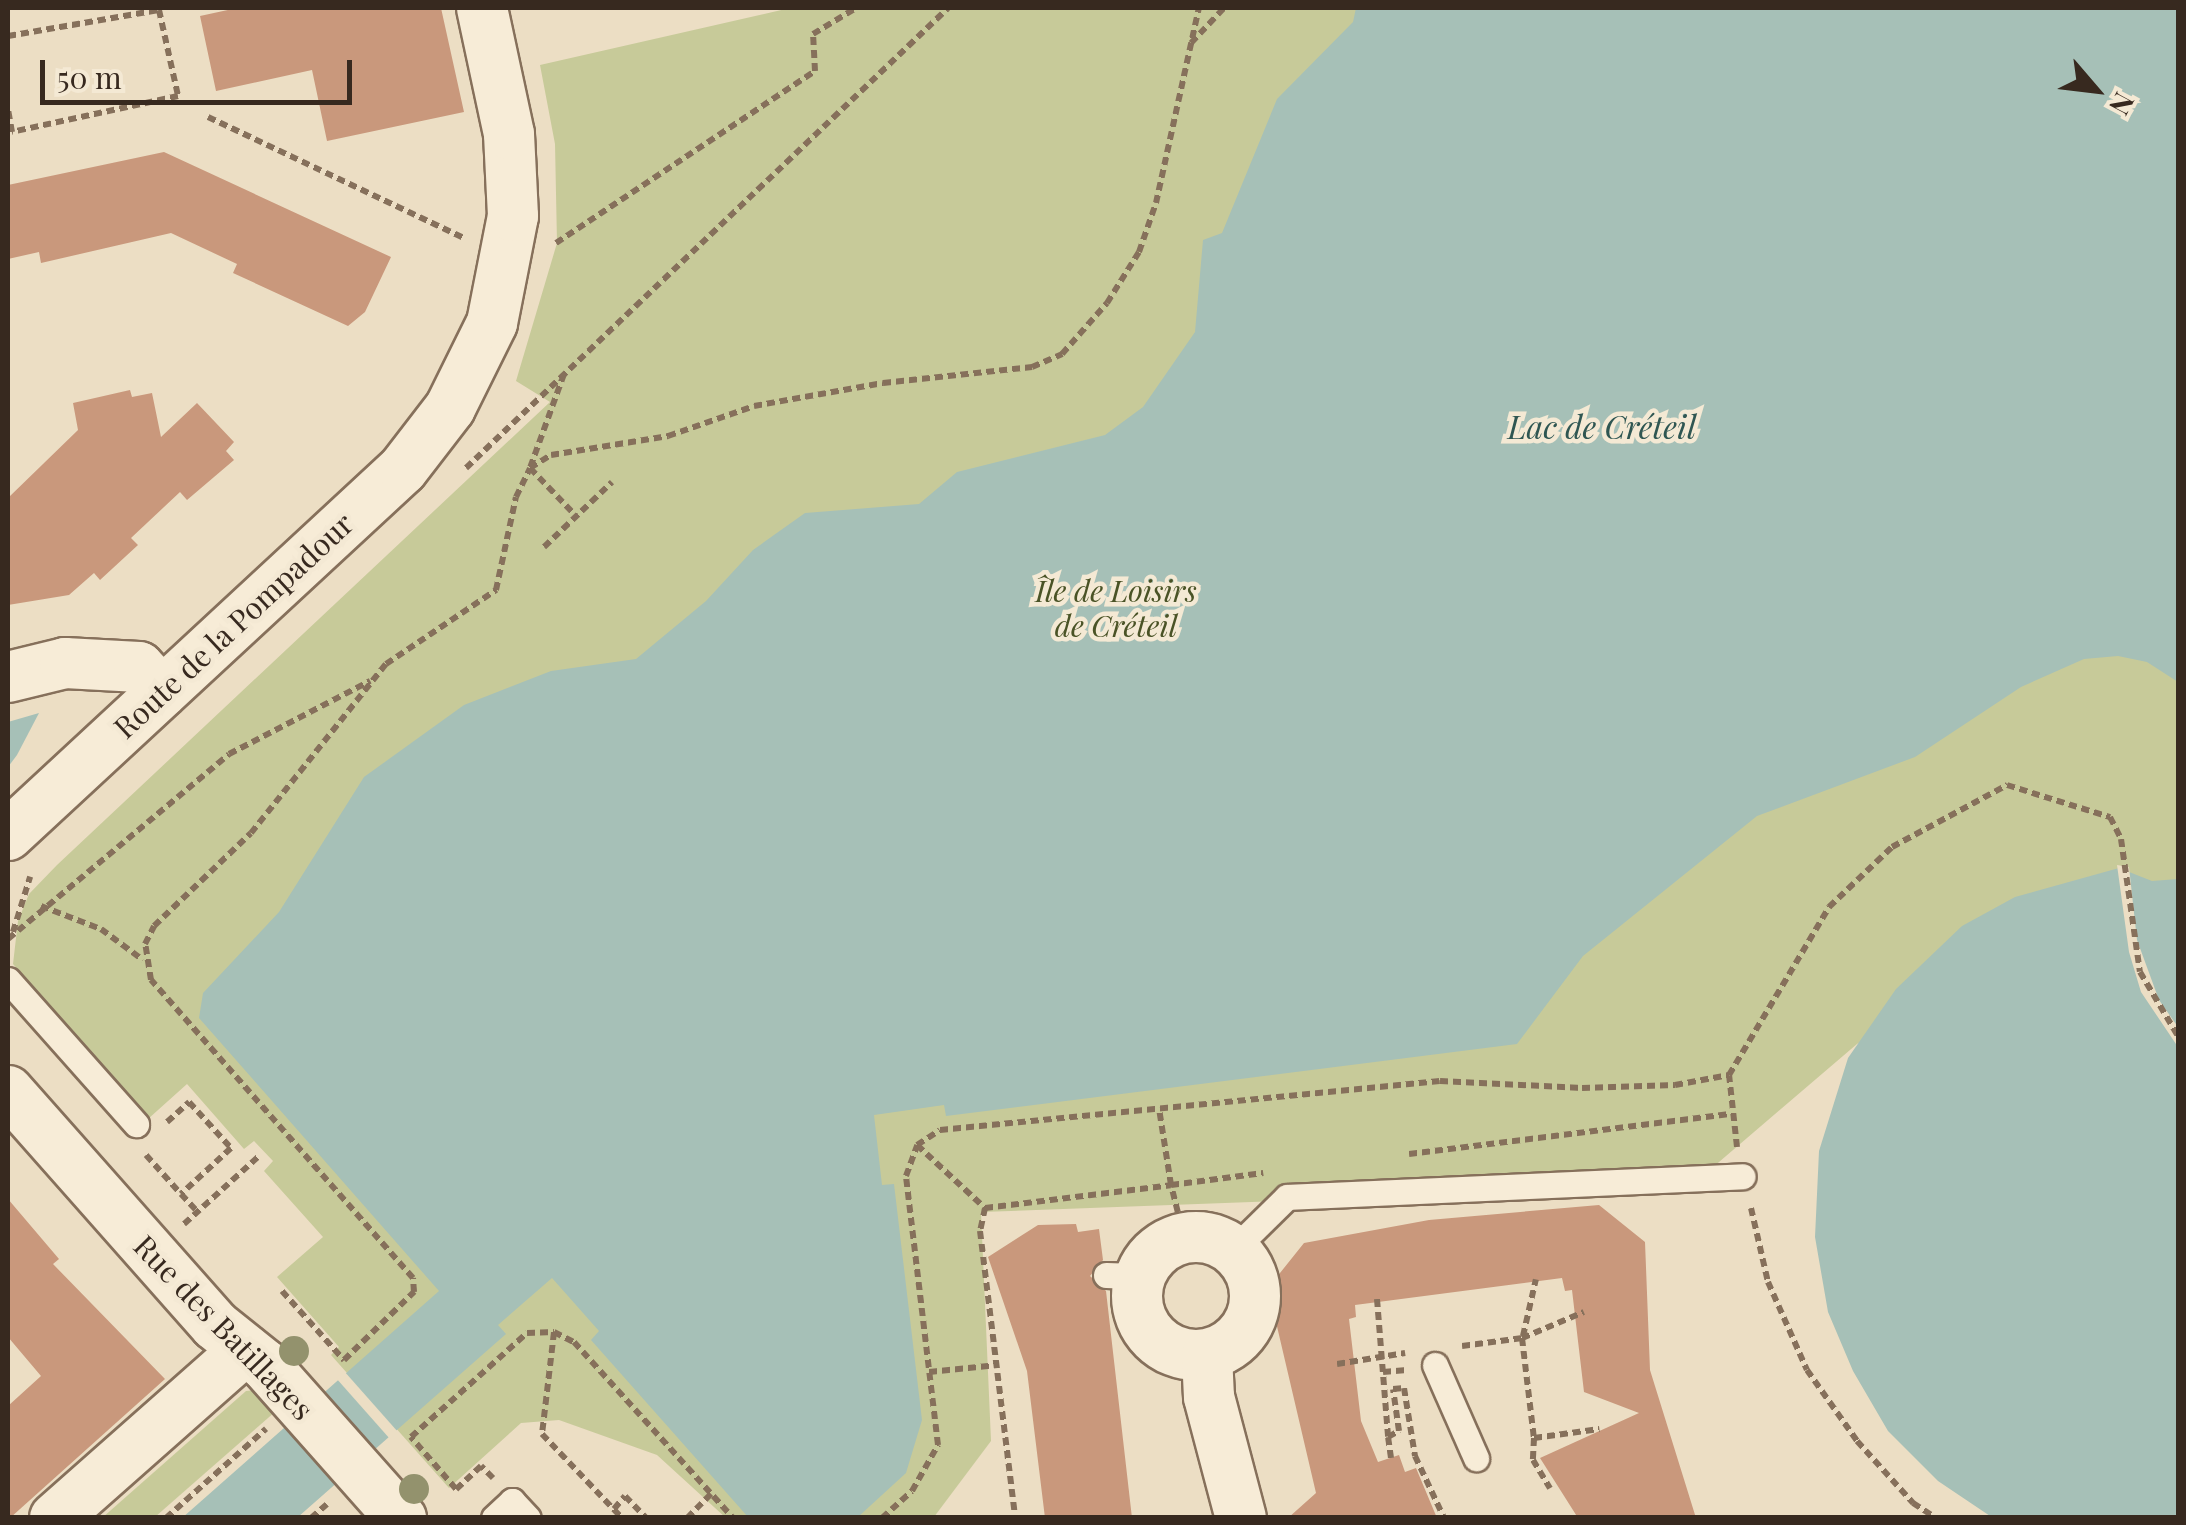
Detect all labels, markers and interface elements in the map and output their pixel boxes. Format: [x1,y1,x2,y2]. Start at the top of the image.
scale bar [45,40,358,102]
north arrow [2046,40,2146,140]
text: 50 m [57,57,122,97]
text: N [2102,87,2144,122]
water label: Lac de Créteil [1508,407,1696,445]
street label: Route de la Pompadour [106,504,360,746]
park label: Île de Loisirs de Créteil [1035,572,1197,642]
street label: Rue des Batillages [127,1227,321,1427]

